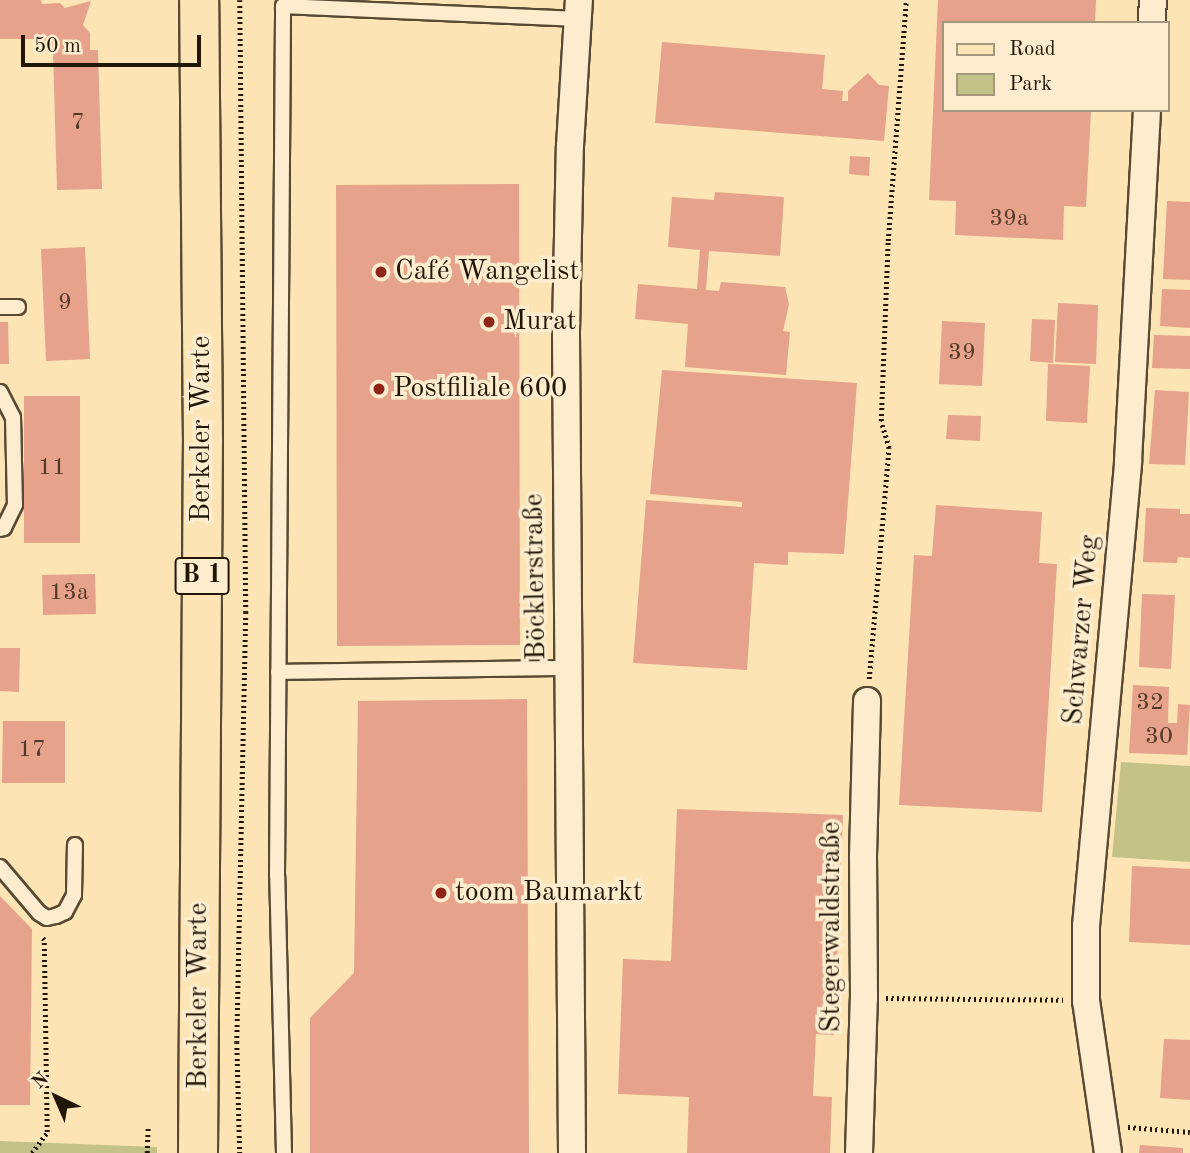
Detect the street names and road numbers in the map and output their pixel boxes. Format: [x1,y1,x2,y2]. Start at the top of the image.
street label: Berkeler Warte [185,336,219,522]
street label: Böcklerstraße [518,493,554,661]
street label: Schwarzer Weg [1057,534,1107,726]
road number: B 1 [174,554,230,598]
street label: Stegerwaldstraße [815,821,849,1033]
street label: Berkeler Warte [182,903,216,1089]

